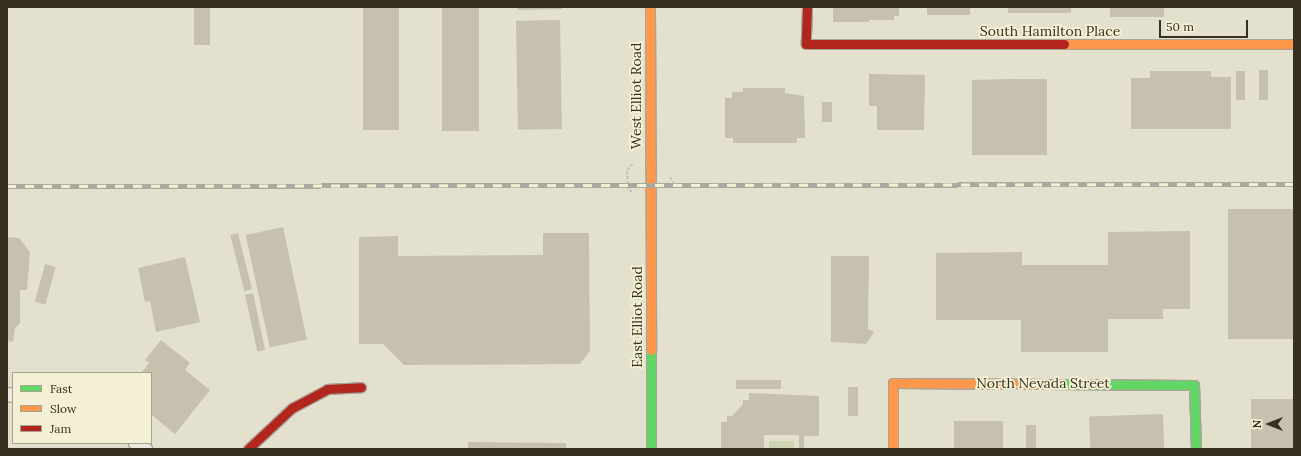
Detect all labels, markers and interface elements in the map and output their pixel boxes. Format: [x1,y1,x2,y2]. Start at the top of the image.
scale bar [1161,12,1250,38]
text: 50 m [1166,19,1194,34]
street label: South Hamilton Place [980,23,1120,39]
street label: West Elliot Road [628,43,644,149]
street label: East Elliot Road [629,266,645,368]
legend [12,372,152,444]
street label: North Nevada Street [976,375,1110,391]
text: Fast [50,381,73,396]
text: Slow [50,401,77,416]
north arrow [1249,404,1289,444]
text: N [1250,420,1264,428]
text: Jam [50,421,71,436]

